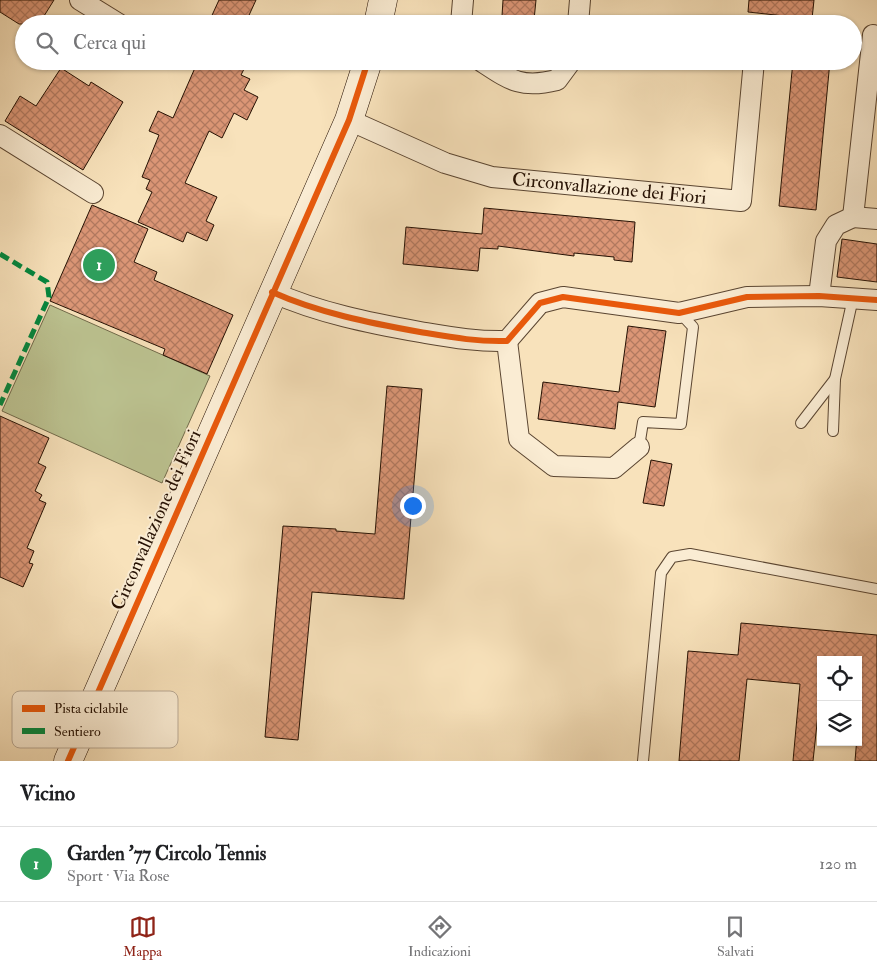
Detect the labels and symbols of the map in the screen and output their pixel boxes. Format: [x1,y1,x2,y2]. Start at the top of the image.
street label: Circonvallazione dei Fiori [511,167,708,210]
pin: 1 [83,246,115,284]
street label: Circonvallazione dei Fiori [105,426,207,614]
your location [400,493,426,519]
legend [12,691,178,748]
text: Pista ciclabile [54,700,128,717]
text: Sentiero [54,723,101,740]

